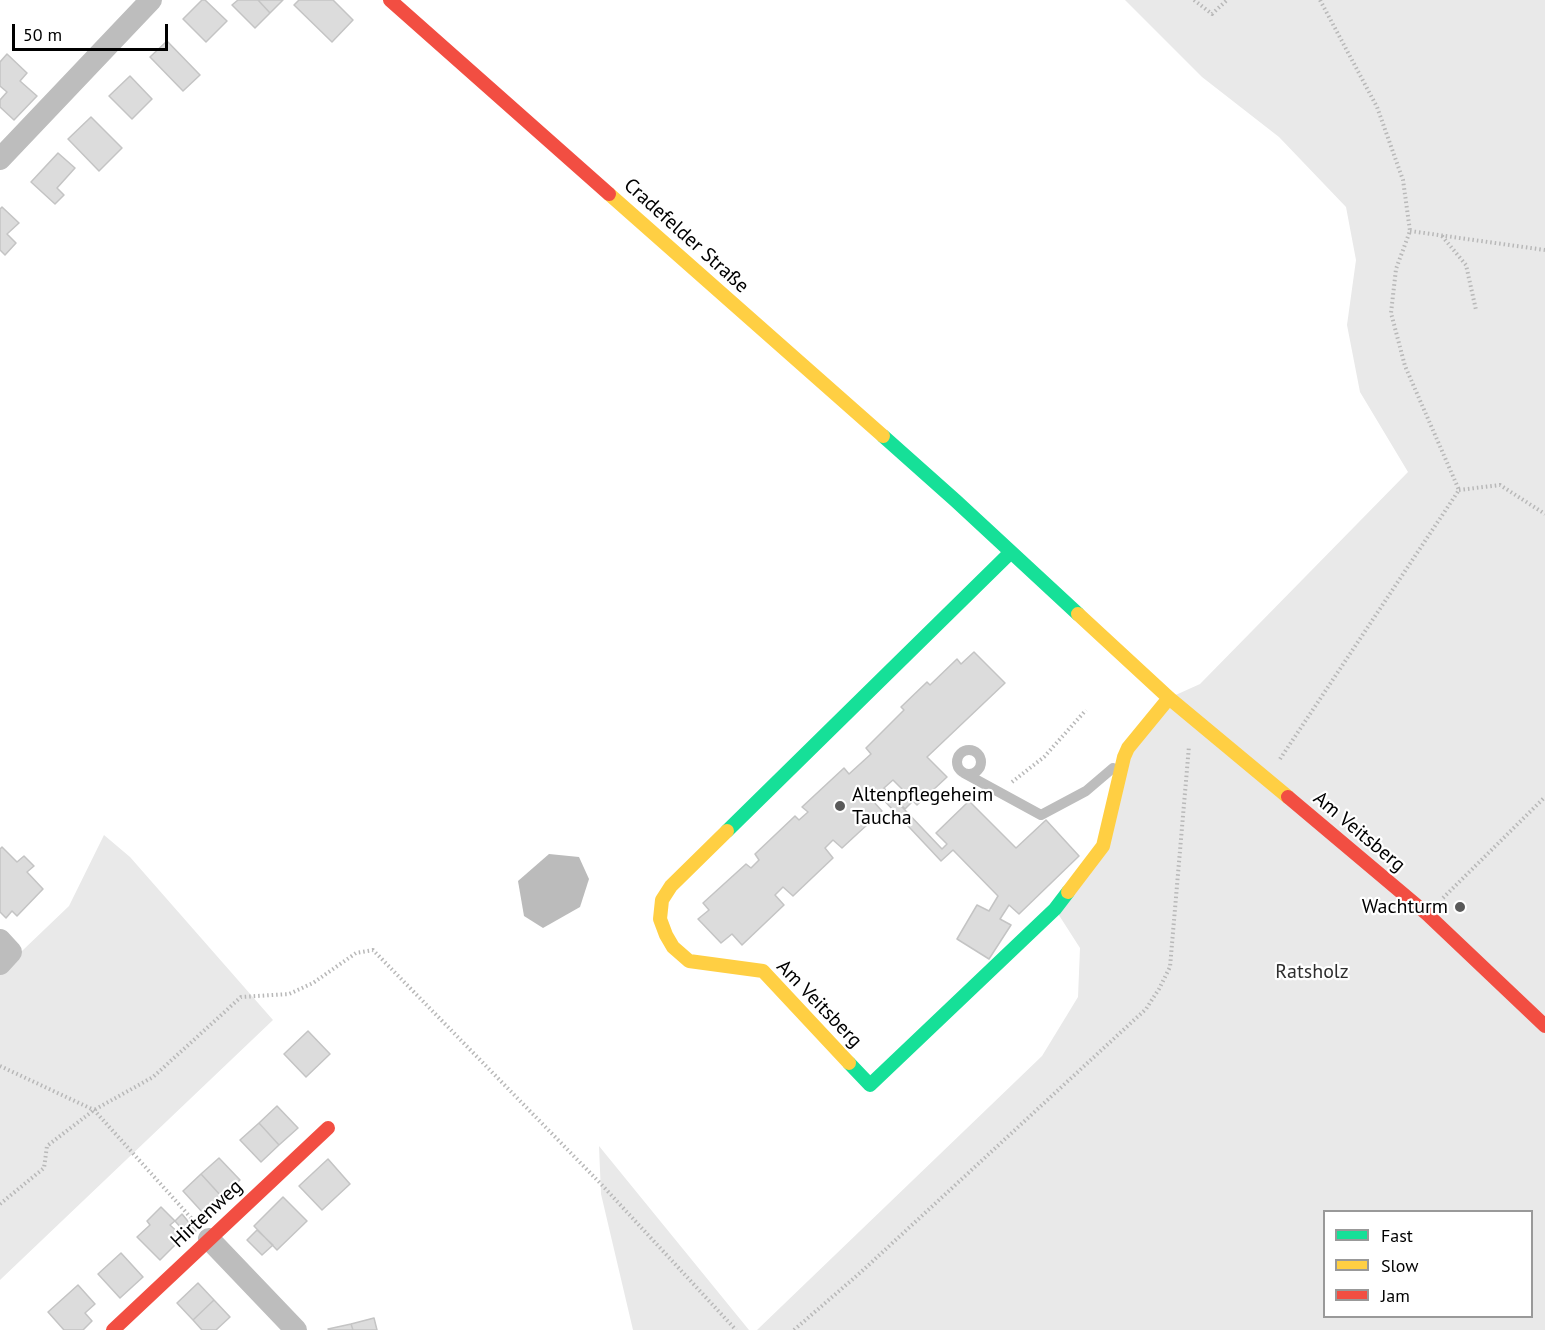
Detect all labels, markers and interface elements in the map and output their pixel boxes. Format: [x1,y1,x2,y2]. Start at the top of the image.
scale bar [15,12,171,50]
text: 50 m [23,23,62,46]
street label: Cradefelder Straße [618,174,754,298]
place label: Altenpflegeheim Taucha [852,783,993,830]
street label: Am Veitsberg [1308,787,1410,877]
marker: Altenpflegeheim Taucha [833,799,847,813]
place label: Wachturm [1362,895,1448,919]
marker: Wachturm [1453,900,1467,914]
street label: Am Veitsberg [771,955,867,1053]
park label: Ratsholz [1275,960,1349,984]
street label: Hirtenweg [166,1175,248,1253]
legend [1323,1210,1533,1318]
text: Fast [1381,1224,1413,1247]
text: Slow [1381,1254,1419,1277]
text: Jam [1381,1284,1410,1307]

